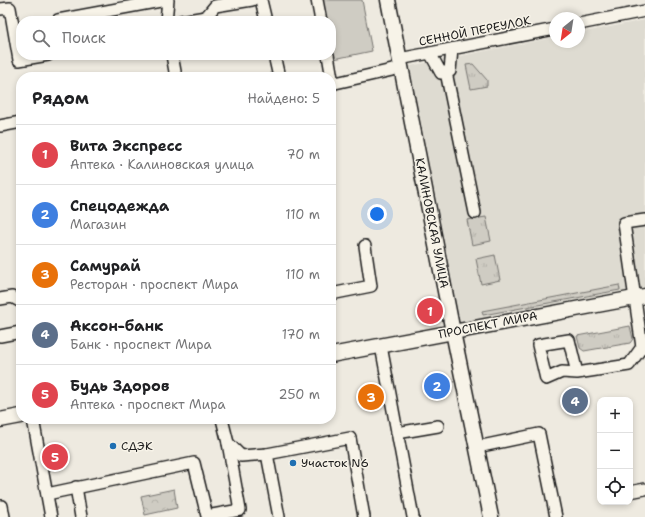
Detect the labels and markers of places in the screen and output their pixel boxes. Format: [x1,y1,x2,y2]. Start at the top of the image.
pin: 1 [417,296,443,326]
pin: 2 [424,371,450,401]
pin: 3 [358,382,384,412]
pin: 4 [562,386,588,416]
place label: СДЭК [121,438,153,454]
marker: СДЭК [108,441,118,451]
pin: 5 [42,442,68,472]
place label: Участок N6 [301,455,369,471]
marker: Участок N6 [288,458,298,468]

